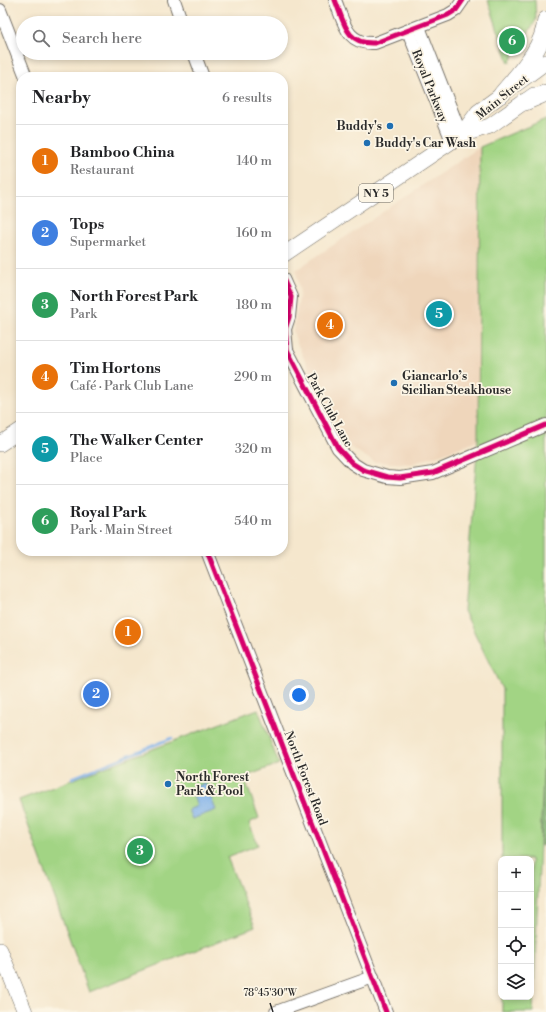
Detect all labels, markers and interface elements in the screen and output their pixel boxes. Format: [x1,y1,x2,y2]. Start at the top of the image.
search box [16,16,288,60]
pin: 6 [499,26,525,56]
icon: search [30,27,52,49]
text: Search here [62,29,142,48]
street label: Royal Parkway [408,47,451,125]
street label: Main Street [473,71,532,123]
text: Nearby [32,87,91,109]
text: 6 results [222,90,272,106]
place label: Buddy's [336,119,382,134]
marker: Buddy's [385,121,395,131]
place label: Buddy's Car Wash [375,136,476,151]
marker: Buddy's Car Wash [362,138,372,148]
text: Bamboo China [70,143,175,162]
text: 1 [42,153,48,169]
text: 140 m [236,153,272,169]
text: Restaurant [70,162,135,178]
road number: NY 5 [359,184,393,202]
text: Tops [70,215,104,234]
text: 2 [41,225,49,241]
text: 160 m [236,225,272,241]
text: Supermarket [70,234,146,250]
text: North Forest Park [70,287,198,306]
text: 3 [41,297,49,313]
text: 180 m [236,297,272,313]
pin: 5 [426,299,452,329]
text: Park [70,306,97,322]
pin: 4 [317,310,343,340]
text: Tim Hortons [70,359,161,378]
text: 4 [41,369,49,385]
text: 290 m [234,369,272,385]
place label: Giancarlo’s Sicilian Steakhouse [402,369,512,398]
street label: Park Club Lane [303,370,356,450]
text: Café · Park Club Lane [70,378,194,394]
marker: Giancarlo’s Sicilian Steakhouse [389,378,399,388]
text: The Walker Center [70,431,203,450]
text: 5 [41,441,49,457]
text: 320 m [235,441,272,457]
text: Place [70,450,102,466]
text: Royal Park [70,503,147,522]
text: 6 [41,513,49,529]
text: 540 m [234,513,272,529]
text: Park · Main Street [70,522,173,538]
pin: 1 [115,617,141,647]
pin: 2 [83,679,109,709]
your location [289,685,309,705]
street label: North Forest Road [281,729,330,828]
place label: North Forest Park & Pool [176,770,250,799]
marker: North Forest Park & Pool [163,779,173,789]
pin: 3 [127,836,153,866]
map controls [498,856,534,1000]
button: + [498,856,534,892]
button: − [498,892,534,928]
button: locate [498,928,534,964]
button: layers [498,964,534,1000]
text: 78°45'30"W [243,987,298,999]

